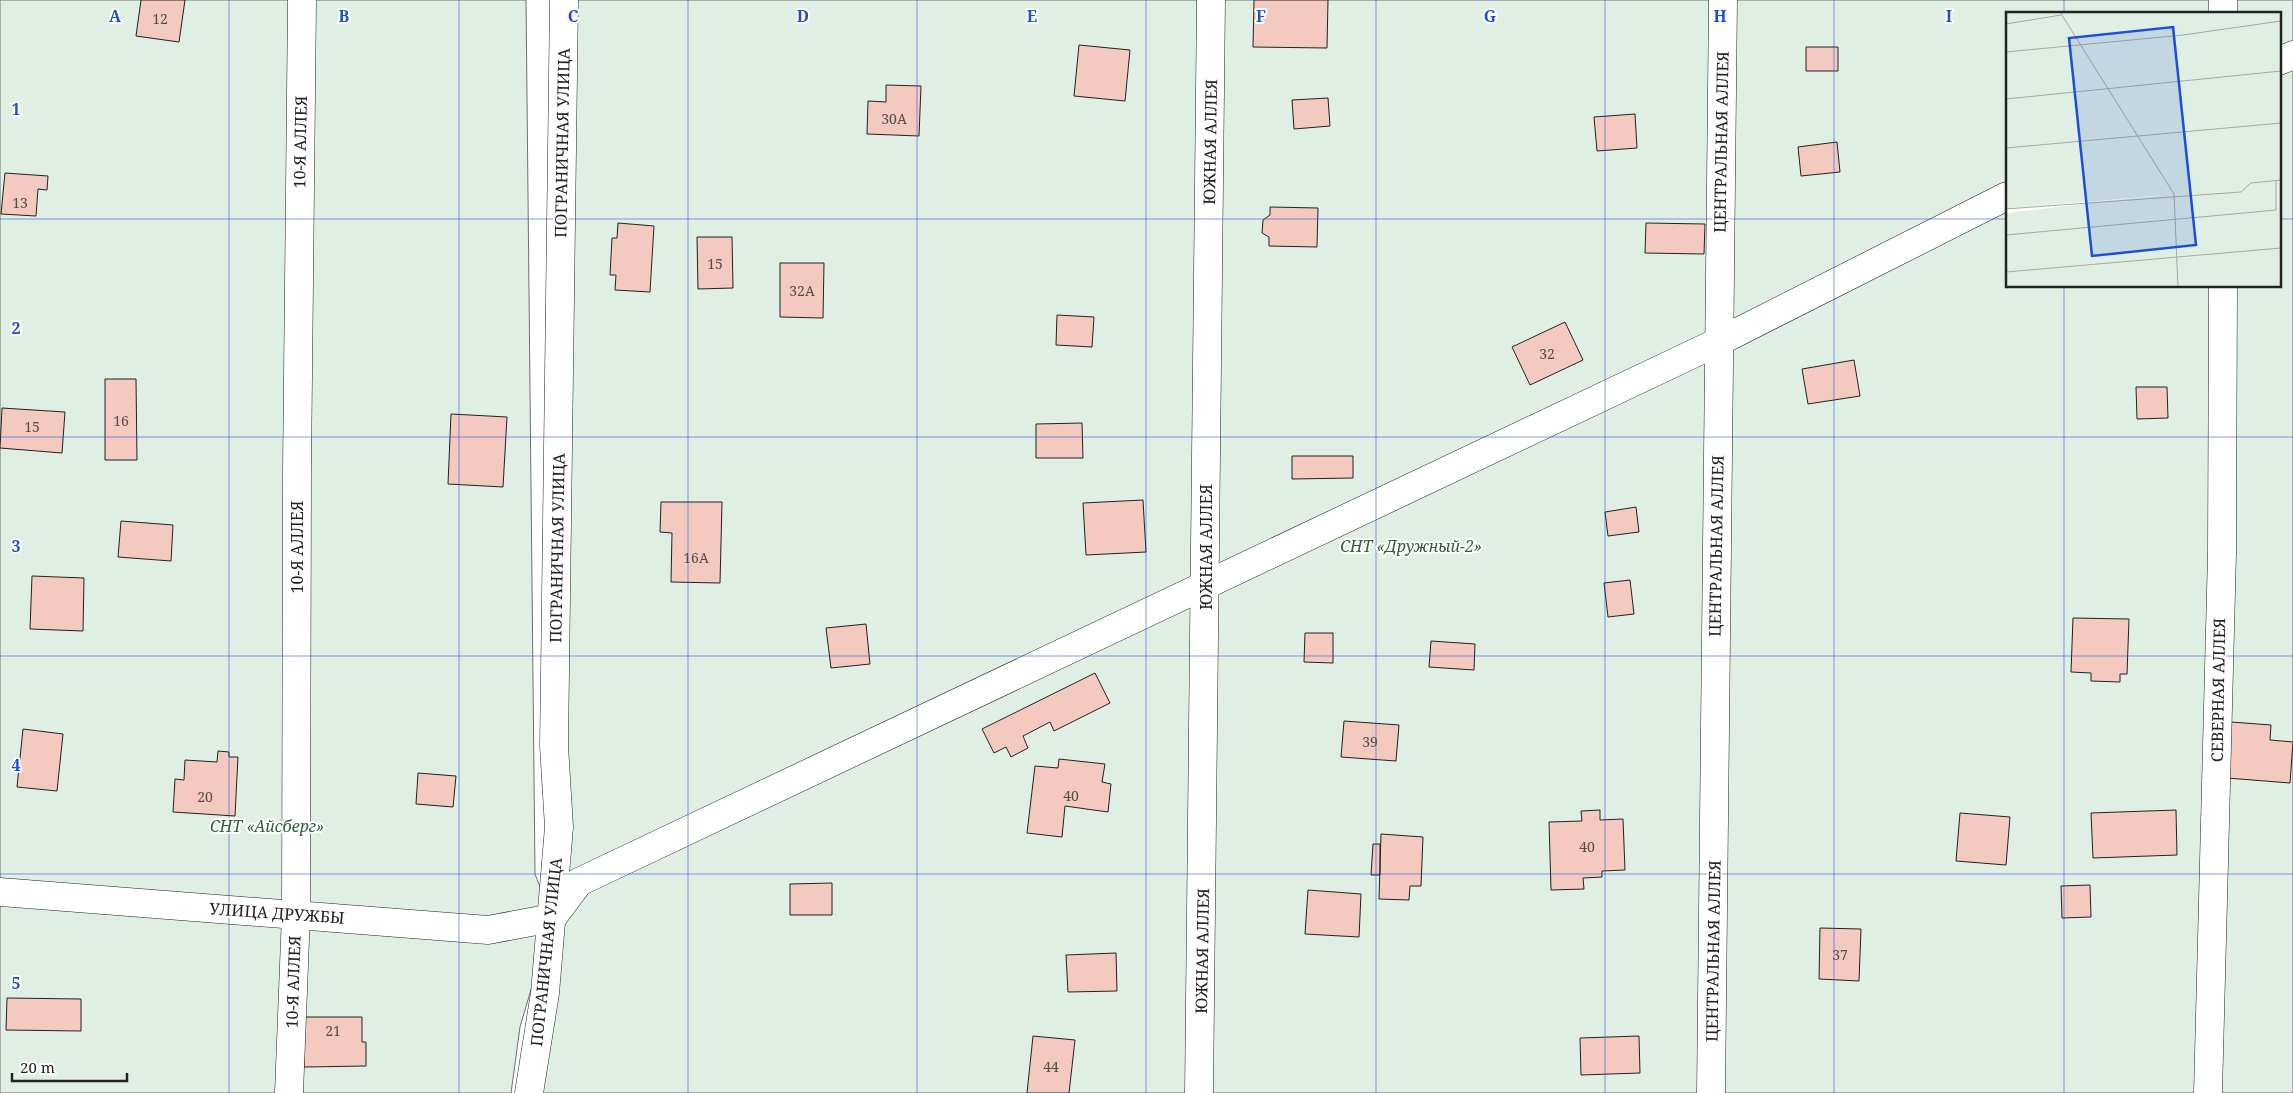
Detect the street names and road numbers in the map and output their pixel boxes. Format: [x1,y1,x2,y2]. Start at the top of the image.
street label: ПОГРАНИЧНАЯ УЛИЦА [549,47,575,238]
street label: ЦЕНТРАЛЬНАЯ АЛЛЕЯ [1708,51,1734,233]
street label: ЮЖНАЯ АЛЛЕЯ [1198,79,1222,205]
street label: 10-Я АЛЛЕЯ [288,95,312,189]
street label: ПОГРАНИЧНАЯ УЛИЦА [544,452,570,643]
street label: ЦЕНТРАЛЬНАЯ АЛЛЕЯ [1703,455,1729,637]
street label: ЮЖНАЯ АЛЛЕЯ [1195,484,1217,610]
street label: 10-Я АЛЛЕЯ [286,501,308,593]
street label: СЕВЕРНАЯ АЛЛЕЯ [2206,618,2230,762]
street label: ПОГРАНИЧНАЯ УЛИЦА [525,856,567,1048]
street label: ЦЕНТРАЛЬНАЯ АЛЛЕЯ [1700,860,1726,1042]
street label: ЮЖНАЯ АЛЛЕЯ [1190,888,1214,1014]
street label: УЛИЦА ДРУЖБЫ [209,897,345,929]
street label: 10-Я АЛЛЕЯ [280,935,306,1029]

